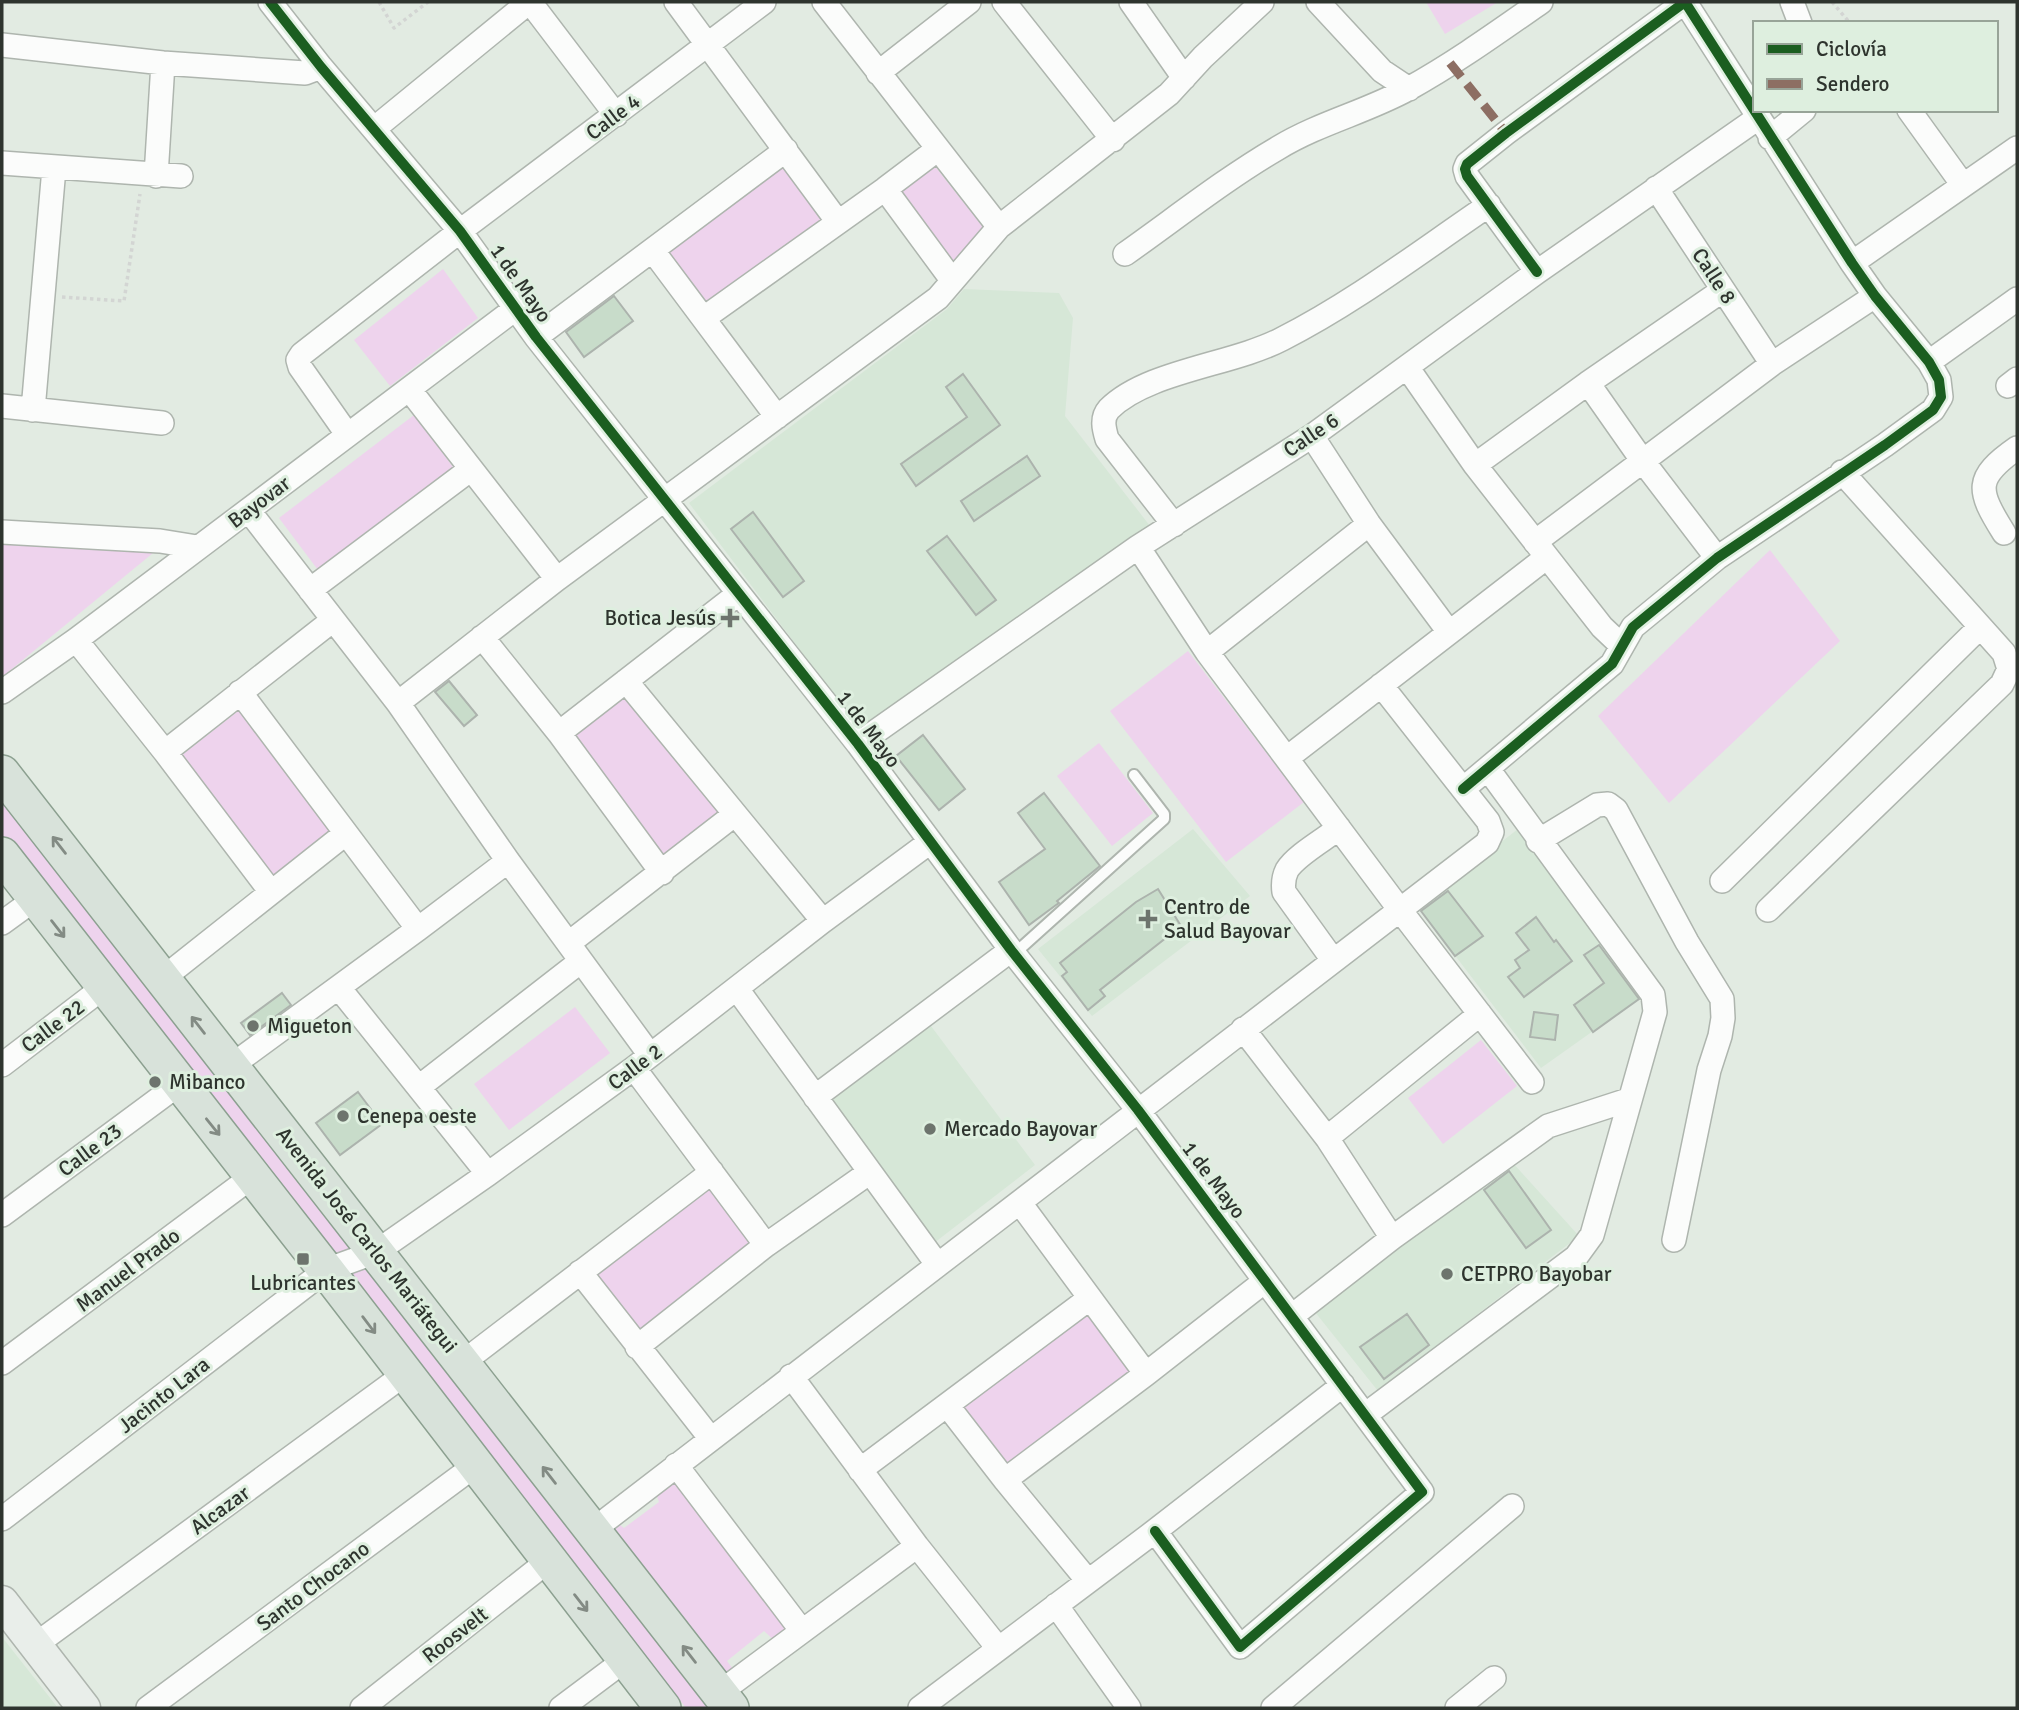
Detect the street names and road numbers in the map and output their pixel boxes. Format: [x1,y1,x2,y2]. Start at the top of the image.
street label: Calle 4 [581,88,645,146]
street label: 1 de Mayo [485,239,557,327]
street label: Calle 8 [1686,243,1742,309]
street label: Calle 6 [1278,407,1344,463]
street label: Bayovar [223,470,295,534]
street label: 1 de Mayo [832,685,906,773]
street label: Calle 22 [16,994,90,1058]
street label: Calle 2 [603,1038,667,1096]
street label: Calle 23 [53,1118,127,1182]
street label: Avenida José Carlos Mariátegui [271,1122,463,1358]
street label: 1 de Mayo [1177,1136,1251,1224]
street label: Manuel Prado [71,1222,185,1318]
street label: Jacinto Lara [113,1351,215,1439]
street label: Alcazar [185,1480,255,1540]
street label: Santo Chocano [251,1535,375,1637]
street label: Roosvelt [417,1601,493,1669]

